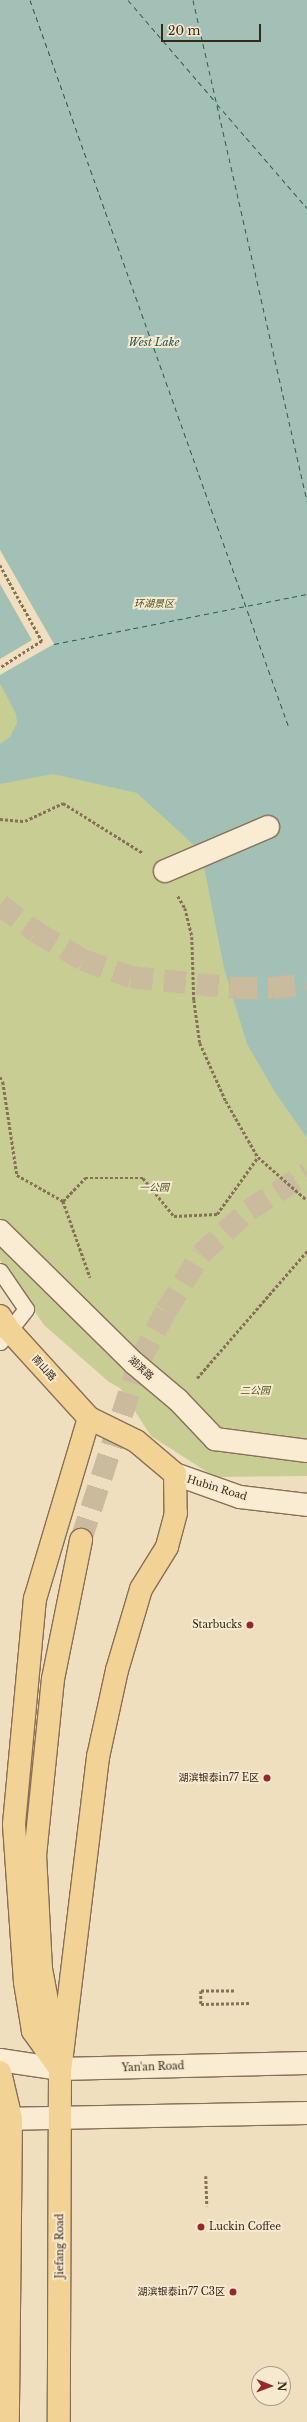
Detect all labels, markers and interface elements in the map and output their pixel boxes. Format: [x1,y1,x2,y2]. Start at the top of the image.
scale bar [163,16,263,42]
text: 20 m [168,23,200,38]
water label: West Lake [128,335,180,349]
park label: 环湖景区 [134,598,174,610]
park label: 一公园 [139,1182,169,1194]
street label: 南山路 [30,1353,58,1383]
street label: 湖滨路 [126,1354,156,1382]
park label: 二公园 [240,1385,270,1397]
street label: Hubin Road [186,1473,248,1503]
place label: Starbucks [192,1619,242,1631]
marker: Starbucks [245,1620,255,1630]
place label: 湖滨银泰in77 E区 [179,1772,259,1784]
marker: 湖滨银泰in77 E区 [262,1773,272,1783]
street label: Yan'an Road [122,2060,184,2074]
street label: Jiefang Road [54,2214,66,2278]
place label: Luckin Coffee [209,2221,281,2233]
marker: Luckin Coffee [196,2222,206,2232]
place label: 湖滨银泰in77 C3区 [138,2286,225,2298]
marker: 湖滨银泰in77 C3区 [228,2287,238,2297]
north arrow [251,2366,291,2406]
text: N [275,2381,289,2391]

